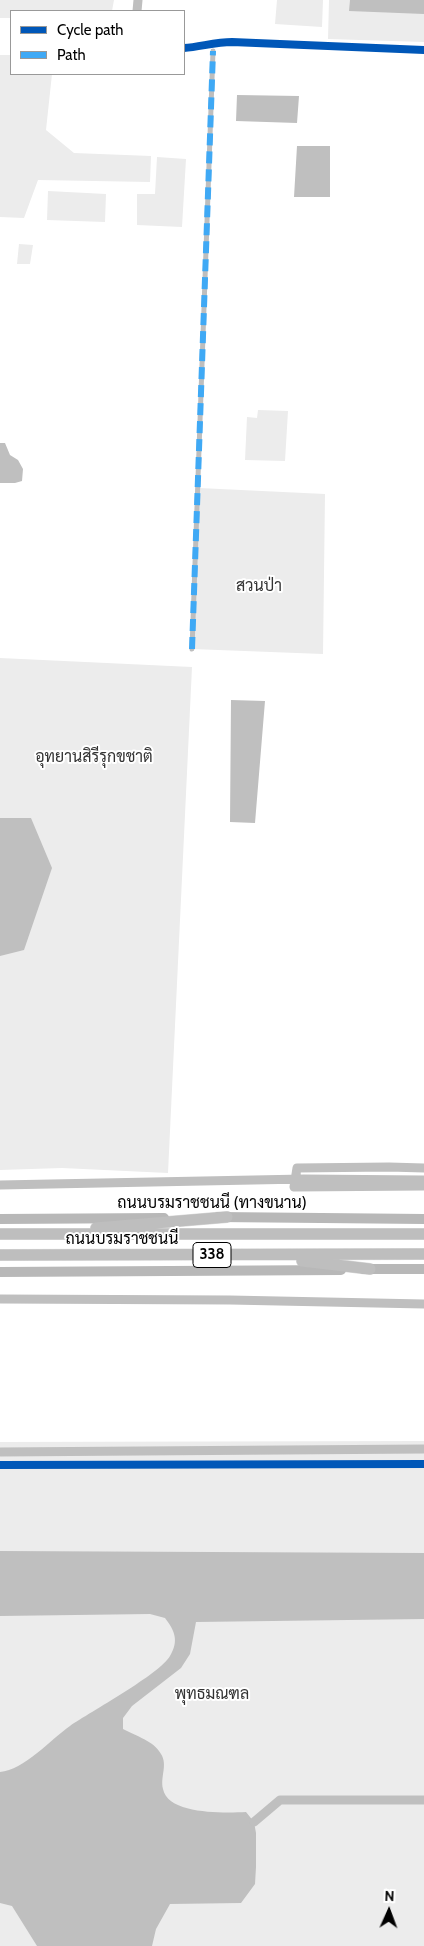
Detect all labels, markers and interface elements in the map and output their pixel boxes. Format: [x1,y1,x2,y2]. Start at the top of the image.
legend [10,10,185,75]
text: Cycle path [57,21,123,39]
text: Path [57,46,86,64]
park label: สวนป่า [236,576,282,596]
park label: อุทยานสิรีรุกขชาติ [35,747,153,767]
street label: ถนนบรมราชชนนี (ทางขนาน) [117,1193,307,1213]
street label: ถนนบรมราชชนนี [66,1229,178,1249]
road number: 338 [193,1242,231,1268]
park label: พุทธมณฑล [175,1684,249,1704]
north arrow [364,1886,414,1936]
text: N [384,1887,395,1905]

